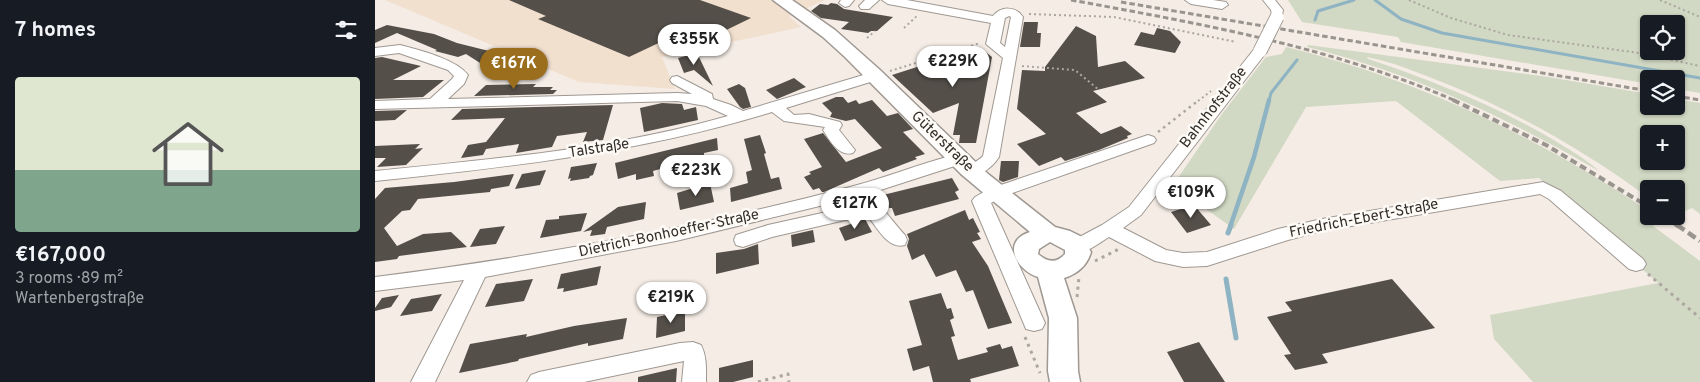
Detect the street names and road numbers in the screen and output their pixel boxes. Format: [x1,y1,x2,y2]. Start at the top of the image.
street label: Bahnhofstraße [1176,63,1252,153]
street label: Güterstraße [907,107,977,177]
street label: Talstraße [567,135,631,163]
street label: Friedrich-Ebert-Straße [1288,195,1440,243]
street label: Dietrich-Bonhoeffer-Straße [577,206,761,262]

